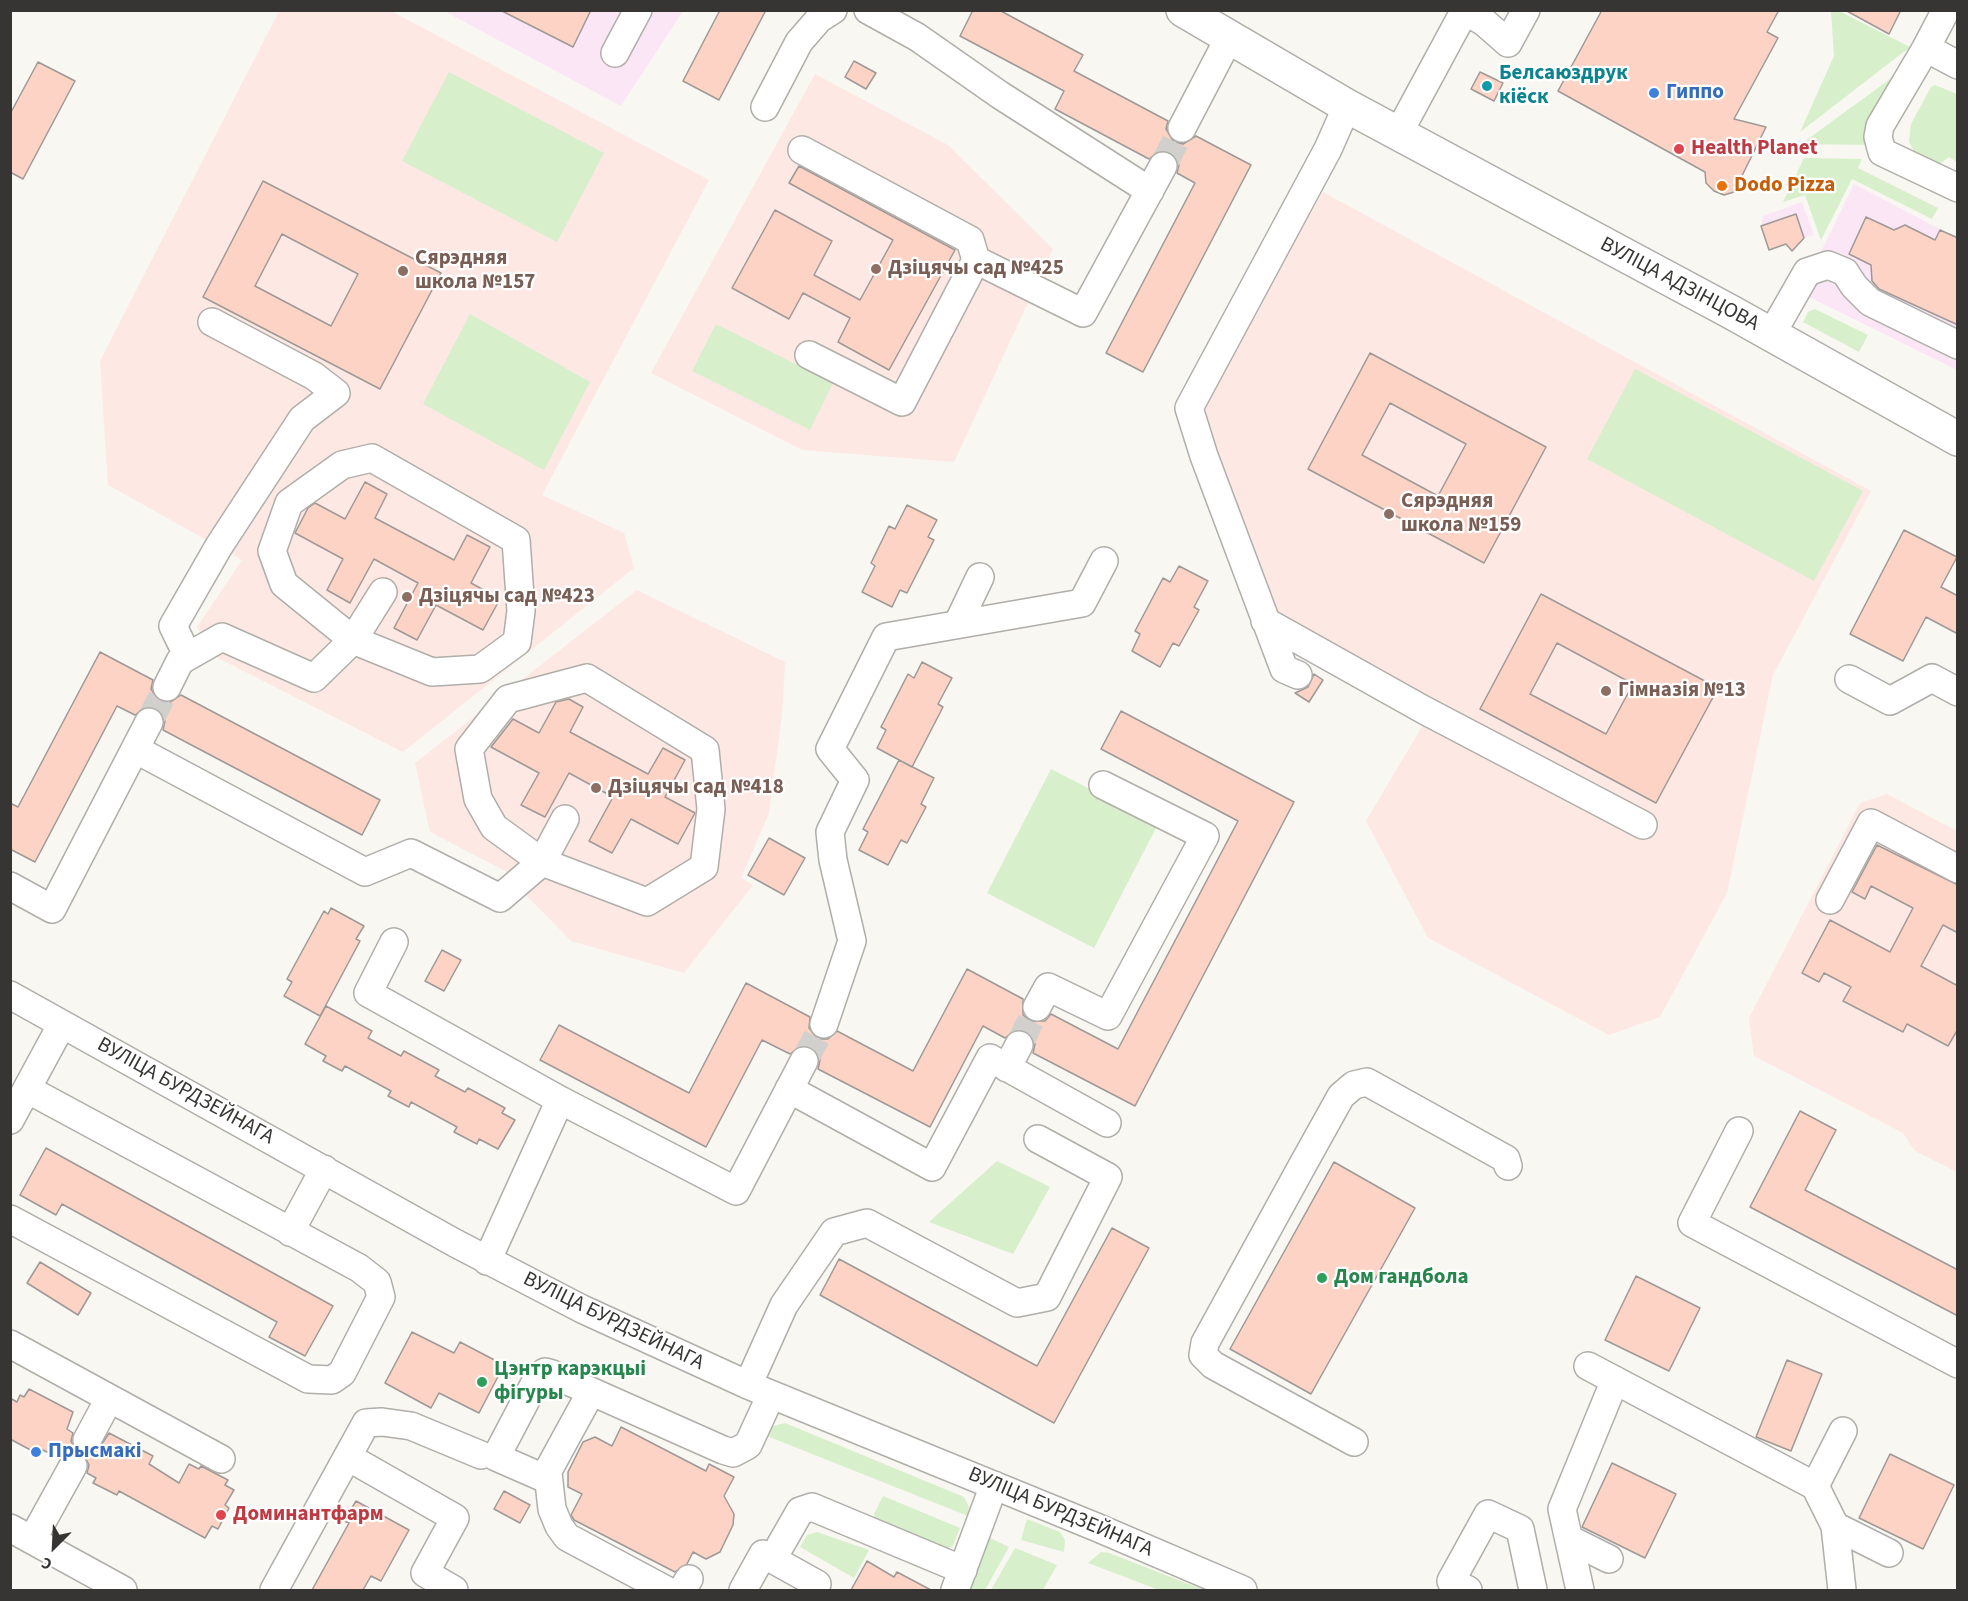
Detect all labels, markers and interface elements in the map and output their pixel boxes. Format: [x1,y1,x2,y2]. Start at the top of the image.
place label: Белсаюздрук кіёск [1499,61,1628,111]
marker: Белсаюздрук кіёск [1480,79,1494,93]
place label: Гиппо [1666,80,1724,106]
marker: Гиппо [1647,86,1661,100]
place label: Health Planet [1691,136,1817,162]
marker: Health Planet [1672,142,1686,156]
place label: Dodo Pizza [1734,173,1835,199]
marker: Dodo Pizza [1715,179,1729,193]
street label: ВУЛІЦА АДЗІНЦОВА [1595,232,1763,338]
place label: Сярэдняя школа №157 [415,246,535,296]
place label: Дзіцячы сад №425 [888,256,1064,282]
marker: Дзіцячы сад №425 [869,262,883,276]
marker: Сярэдняя школа №157 [396,264,410,278]
place label: Сярэдняя школа №159 [1401,489,1521,539]
marker: Сярэдняя школа №159 [1382,507,1396,521]
place label: Дзіцячы сад №423 [419,584,595,610]
marker: Дзіцячы сад №423 [400,590,414,604]
place label: Гімназія №13 [1618,678,1746,704]
marker: Гімназія №13 [1599,684,1613,698]
place label: Дзіцячы сад №418 [608,775,784,801]
marker: Дзіцячы сад №418 [589,781,603,795]
street label: ВУЛІЦА БУРДЗЕЙНАГА [92,1033,278,1151]
place label: Дом гандбола [1334,1265,1468,1291]
street label: ВУЛІЦА БУРДЗЕЙНАГА [518,1267,708,1377]
marker: Дом гандбола [1315,1271,1329,1285]
place label: Цэнтр карэкцыі фігуры [494,1357,646,1407]
marker: Цэнтр карэкцыі фігуры [475,1375,489,1389]
place label: Прысмакі [48,1439,142,1465]
marker: Прысмакі [29,1445,43,1459]
street label: ВУЛІЦА БУРДЗЕЙНАГА [964,1463,1156,1563]
place label: Доминантфарм [233,1502,384,1528]
marker: Доминантфарм [214,1508,228,1522]
north arrow [24,1517,84,1577]
text: С [38,1552,55,1575]

